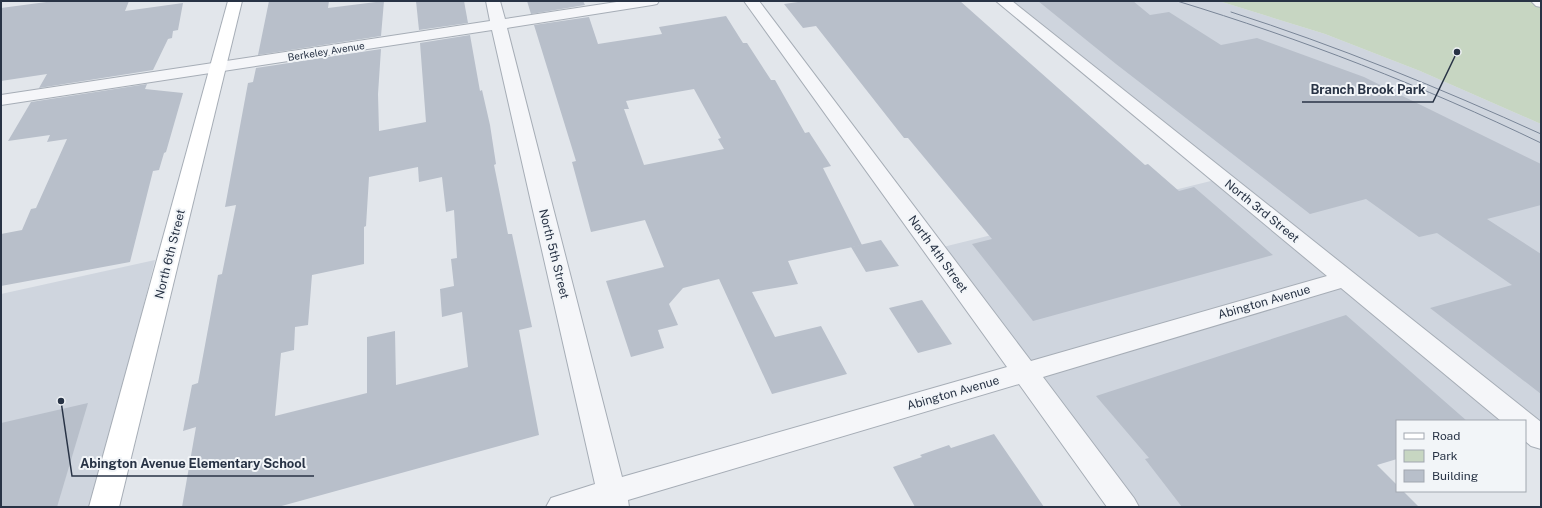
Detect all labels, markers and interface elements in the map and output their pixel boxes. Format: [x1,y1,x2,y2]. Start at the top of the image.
street label: Berkeley Avenue [287,39,366,63]
callout: Branch Brook Park [1302,77,1433,102]
text: Branch Brook Park [1310,82,1426,97]
street label: North 3rd Street [1222,177,1302,246]
street label: North 6th Street [152,207,188,300]
street label: North 5th Street [536,208,572,301]
street label: North 4th Street [905,213,971,296]
street label: Abington Avenue [1216,282,1312,322]
street label: Abington Avenue [905,373,1001,413]
legend [1396,420,1526,492]
text: Road [1432,429,1460,443]
text: Park [1432,449,1458,463]
callout: Abington Avenue Elementary School [72,451,314,476]
text: Abington Avenue Elementary School [80,456,306,471]
text: Building [1432,469,1478,483]

